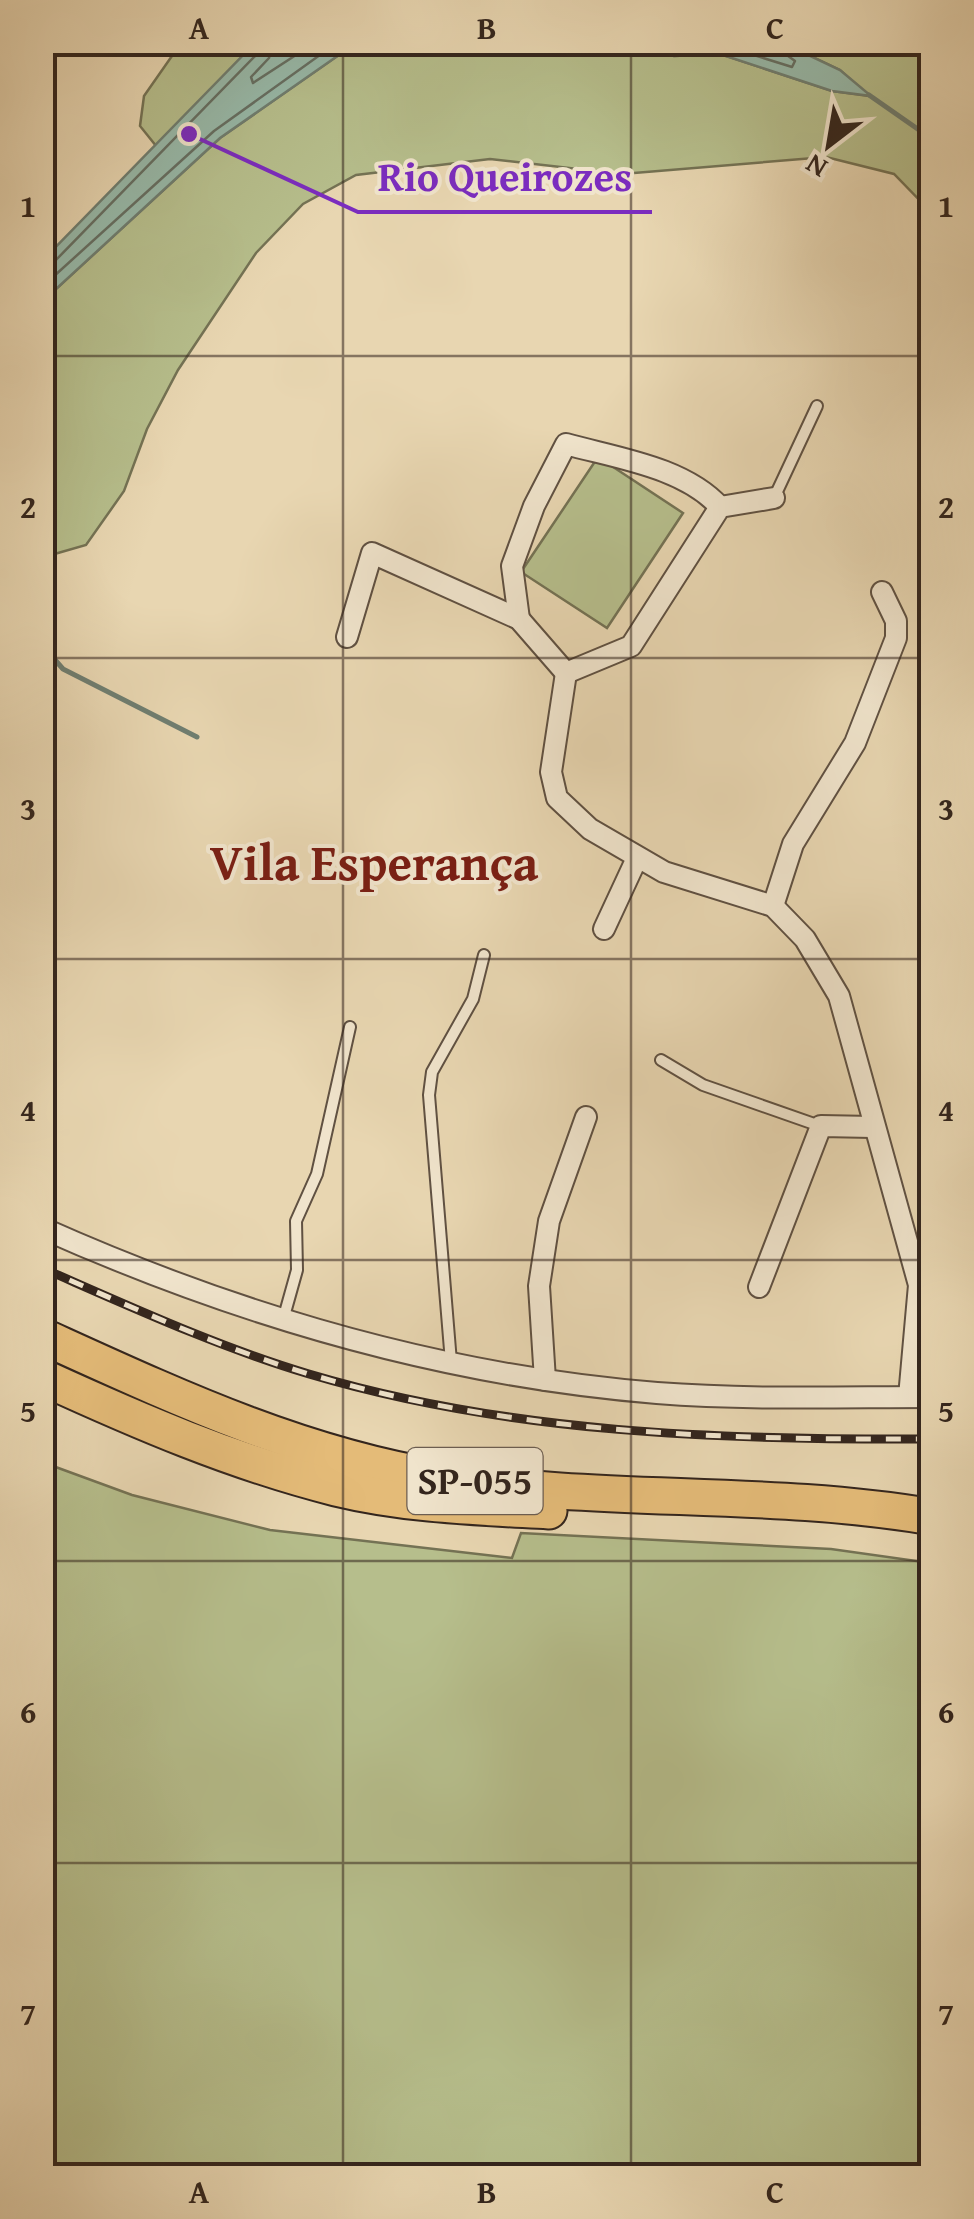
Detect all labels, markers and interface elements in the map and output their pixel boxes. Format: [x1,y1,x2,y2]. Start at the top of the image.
text: A [189,4,210,51]
text: B [477,4,497,51]
text: C [766,4,784,51]
north arrow [779,95,879,195]
callout: Rio Queirozes [358,140,652,212]
text: N [797,144,834,189]
text: Rio Queirozes [378,145,632,206]
text: 1 [20,182,36,229]
text: 1 [938,182,954,229]
text: 2 [20,483,36,530]
text: 2 [938,483,954,530]
text: 3 [20,785,36,832]
text: 3 [938,785,954,832]
district label: Vila Esperança [210,825,539,898]
text: 4 [20,1086,36,1133]
text: 4 [938,1086,954,1133]
text: 5 [20,1387,36,1434]
text: 5 [938,1387,954,1434]
road number: SP-055 [408,1448,542,1514]
text: 6 [20,1688,36,1735]
text: 6 [938,1688,954,1735]
text: 7 [20,1990,36,2037]
text: 7 [938,1990,954,2037]
text: A [189,2168,210,2215]
text: B [477,2168,497,2215]
text: C [766,2168,784,2215]

